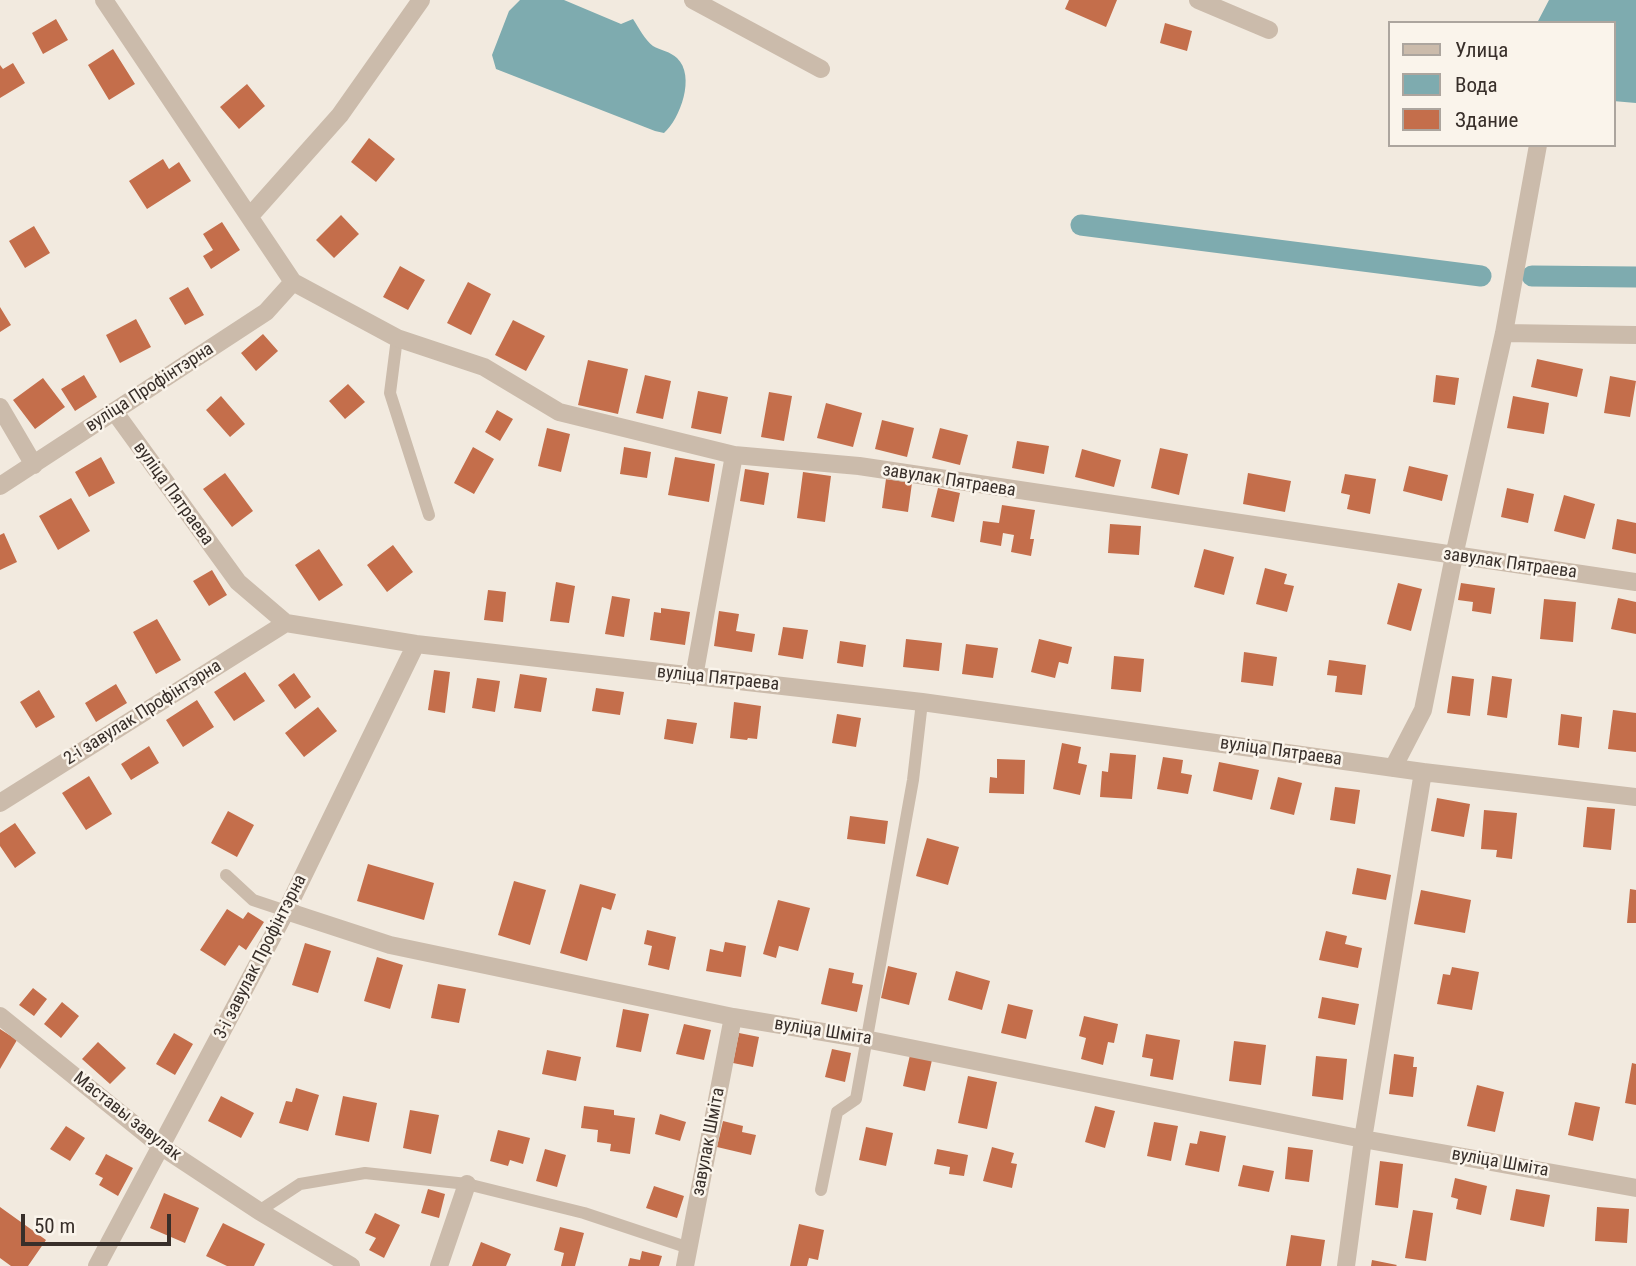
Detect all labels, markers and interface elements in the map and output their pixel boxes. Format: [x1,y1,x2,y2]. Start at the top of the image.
legend [1388,21,1615,147]
text: Улица [1455,38,1508,62]
text: Вода [1455,73,1498,97]
text: Здание [1455,108,1518,132]
street label: вуліца Профінтэрна [82,339,218,437]
street label: вуліца Пятраева [128,438,218,550]
street label: завулак Пятраева [881,460,1017,502]
street label: завулак Пятраева [1442,544,1578,584]
street label: 2-і завулак Профінтэрна [60,656,226,770]
street label: вуліца Пятраева [656,662,780,696]
street label: вуліца Пятраева [1219,733,1343,771]
street label: 3-і завулак Профінтэрна [210,871,312,1043]
street label: вуліца Шміта [773,1014,873,1050]
street label: Маставы завулак [69,1068,185,1166]
street label: завулак Шміта [688,1086,730,1198]
street label: вуліца Шміта [1450,1144,1550,1182]
scale bar [24,1200,175,1244]
text: 50 m [34,1214,75,1238]

